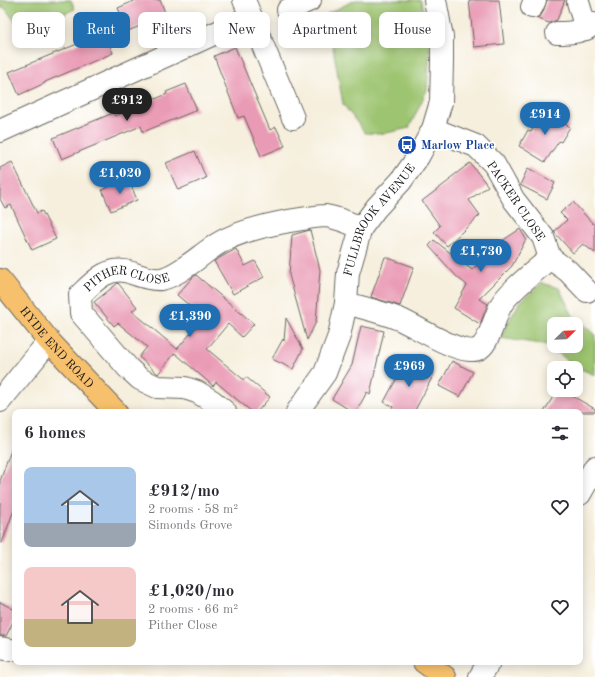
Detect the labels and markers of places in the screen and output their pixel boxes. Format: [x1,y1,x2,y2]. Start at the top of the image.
pin: £912 [103,88,151,122]
pin: £914 [521,102,569,136]
bus stop icon: Marlow Place [396,134,418,156]
place label: Marlow Place [421,140,495,152]
pin: £1,020 [87,161,153,195]
pin: £1,730 [448,239,514,273]
pin: £1,390 [157,304,223,338]
pin: £969 [385,354,433,388]

